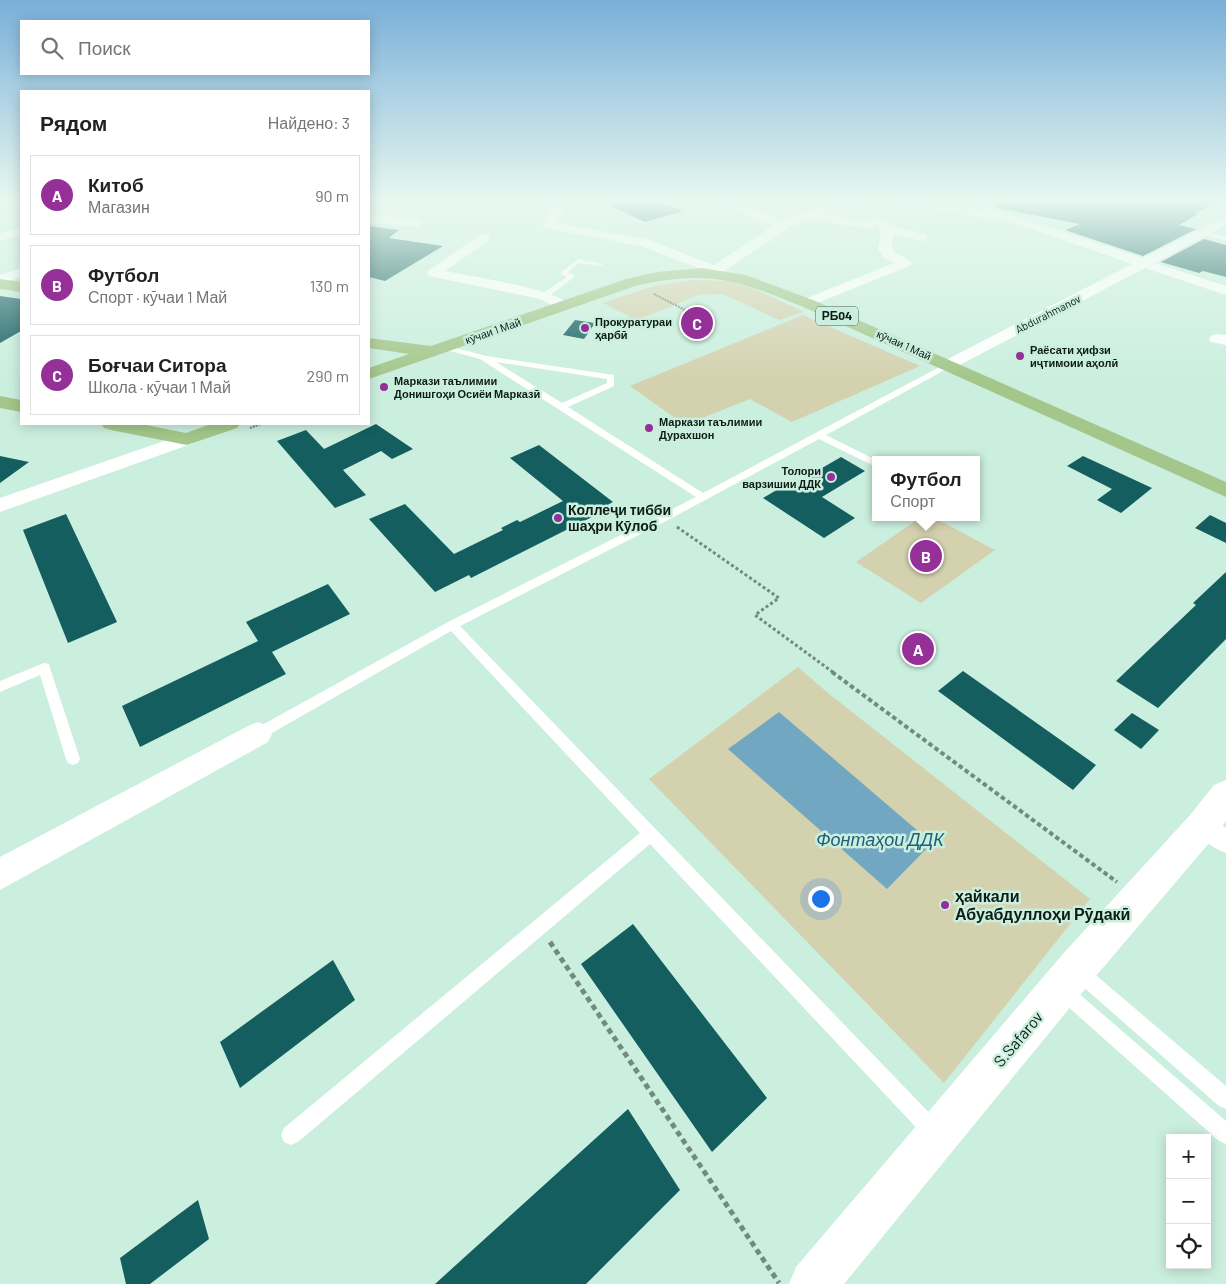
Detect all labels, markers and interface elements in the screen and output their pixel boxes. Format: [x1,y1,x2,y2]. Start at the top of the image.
search box [20,20,370,75]
icon: search [38,34,66,62]
text: Поиск [78,36,131,59]
text: Рядом [40,110,107,135]
text: Найдено: 3 [268,113,350,132]
text: Китоб [88,173,144,196]
text: A [52,186,62,205]
text: 90 m [315,186,349,205]
text: Магазин [88,197,150,216]
text: Футбол [88,263,159,286]
text: B [52,276,62,295]
text: 130 m [310,276,349,295]
text: Спорт · кӯчаи 1 Май [88,287,227,306]
street label: Abdurahmanov [1013,292,1083,336]
pin: C [681,304,713,342]
road number: РБ04 [816,306,858,326]
street label: кӯчаи 1 Май [463,315,522,346]
place label: Прокуратураи ҳарбӣ [595,315,672,341]
marker: Прокуратураи ҳарбӣ [579,322,591,334]
street label: кӯчаи 1 Май [875,327,933,362]
place label: Раёсати ҳифзи иҷтимоии аҳолӣ [1030,343,1118,369]
marker: Раёсати ҳифзи иҷтимоии аҳолӣ [1014,350,1026,362]
text: Боғчаи Ситора [88,353,227,376]
text: C [52,366,62,385]
text: 290 m [307,366,349,385]
place label: Маркази таълимии Донишгоҳи Осиёи Марказӣ [394,374,540,400]
text: Школа · кӯчаи 1 Май [88,377,231,396]
marker: Маркази таълимии Донишгоҳи Осиёи Марказӣ [378,381,390,393]
place label: Маркази таълимии Дурахшон [659,415,762,441]
marker: Маркази таълимии Дурахшон [643,422,655,434]
popup [872,456,980,521]
place label: Толори варзишии ДДК [742,464,821,490]
text: Футбол [890,467,962,490]
marker: Толори варзишии ДДК [825,471,837,483]
text: Спорт [890,491,935,510]
place label: Коллеҷи тибби шаҳри Кӯлоб [568,501,671,534]
marker: Коллеҷи тибби шаҳри Кӯлоб [552,512,564,524]
pin: B [910,537,942,575]
pin: A [902,630,934,668]
water label: Фонтаҳои ДДК [816,828,945,850]
your location [808,886,834,912]
place label: ҳайкали Абуабдуллоҳи Рӯдакӣ [955,886,1130,923]
marker: ҳайкали Абуабдуллоҳи Рӯдакӣ [939,899,951,911]
street label: S.Safarov [989,1007,1046,1070]
map controls [1166,1134,1211,1269]
button: + [1166,1134,1211,1179]
button: − [1166,1179,1211,1224]
button: locate [1166,1224,1211,1269]

